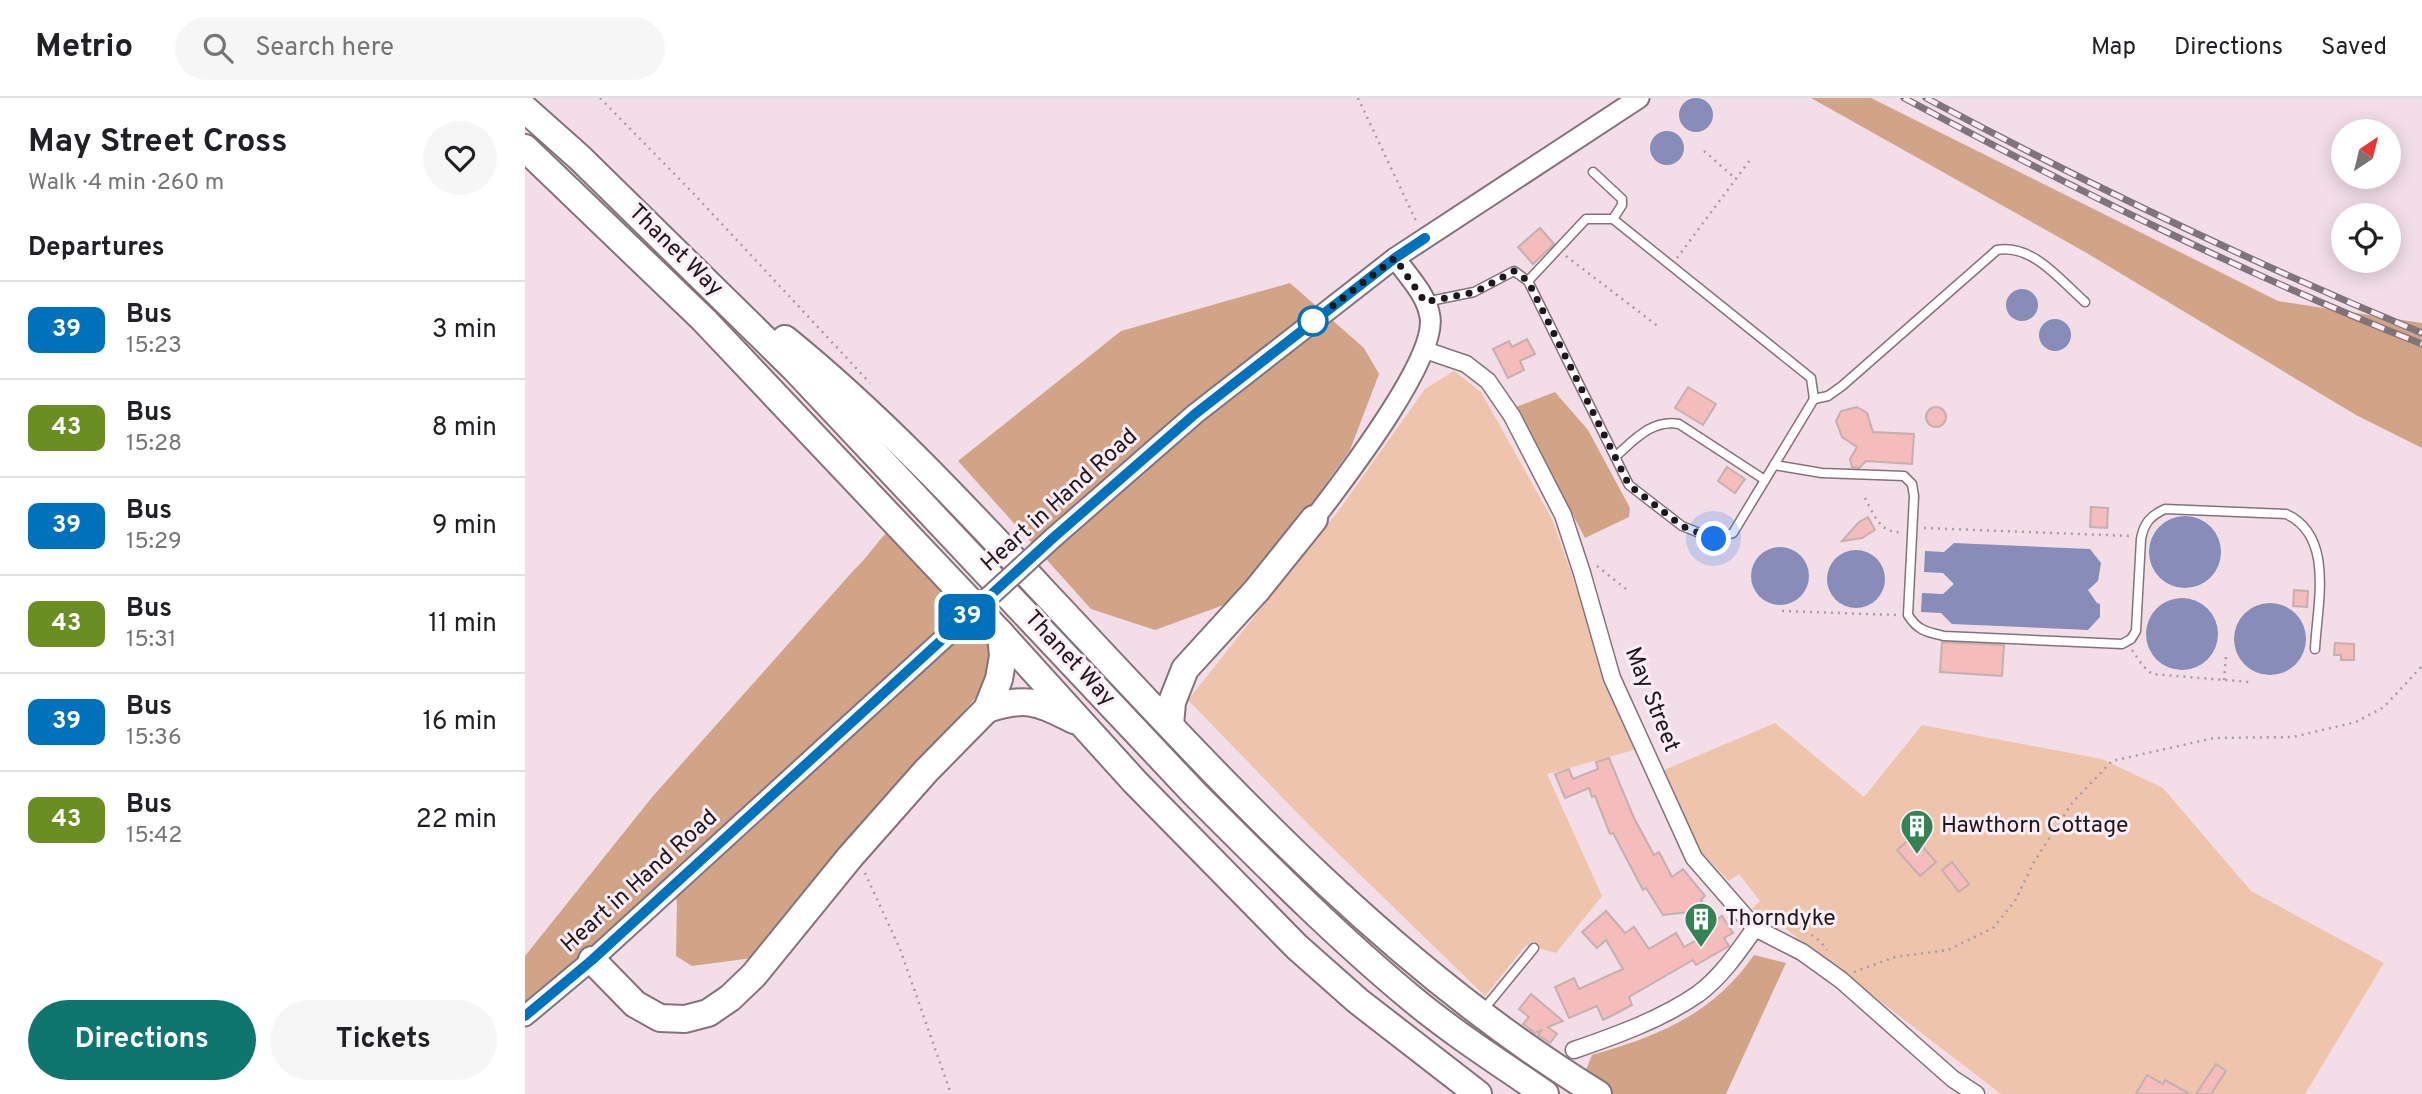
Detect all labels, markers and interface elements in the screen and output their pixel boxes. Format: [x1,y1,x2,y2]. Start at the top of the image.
search box [175,17,665,80]
text: Metrio [35,27,133,69]
icon: search [199,29,237,67]
text: Search here [255,32,394,65]
text: Map [2091,33,2136,63]
text: Directions [2174,33,2283,63]
text: Saved [2321,33,2387,63]
north arrow [2331,119,2401,189]
map controls [2331,119,2401,273]
button: heart [423,121,497,195]
text: May Street Cross [28,122,288,164]
text: Walk · 4 min · 260 m [28,169,224,198]
street label: Thanet Way [621,199,729,303]
button: locate [2331,203,2401,273]
text: Departures [28,232,165,265]
text: Bus [126,299,172,332]
unlabelled marker [1298,306,1328,336]
text: 3 min [432,314,497,347]
text: 39 [52,315,81,345]
text: 15:23 [126,332,182,361]
text: Bus [126,397,172,430]
text: 8 min [432,412,497,445]
text: 43 [52,413,81,443]
street label: Heart in Hand Road [976,423,1144,579]
text: 15:28 [126,430,182,459]
text: Bus [126,495,172,528]
text: 9 min [432,510,497,543]
text: 39 [52,511,81,541]
your location [1696,521,1731,556]
text: 15:29 [126,528,182,557]
text: Bus [126,593,172,626]
line badge: 39 [935,594,999,640]
text: 39 [952,602,982,632]
street label: Thanet Way [1017,605,1121,713]
text: 11 min [428,608,497,641]
text: 43 [52,609,81,639]
text: 15:31 [126,626,176,655]
street label: May Street [1617,643,1685,757]
text: Bus [126,691,172,724]
text: 16 min [422,706,497,739]
text: 39 [52,707,81,737]
text: 15:36 [126,724,182,753]
text: Bus [126,789,172,822]
text: 22 min [416,804,497,837]
street label: Heart in Hand Road [556,804,724,960]
text: 43 [52,805,81,835]
building icon: Hawthorn Cottage [1898,807,1936,856]
place label: Hawthorn Cottage [1941,812,2128,841]
text: 15:42 [126,822,182,851]
building icon: Thorndyke [1682,900,1720,949]
place label: Thorndyke [1725,905,1836,934]
button: Directions [28,1000,256,1080]
button: Tickets [270,1000,497,1080]

